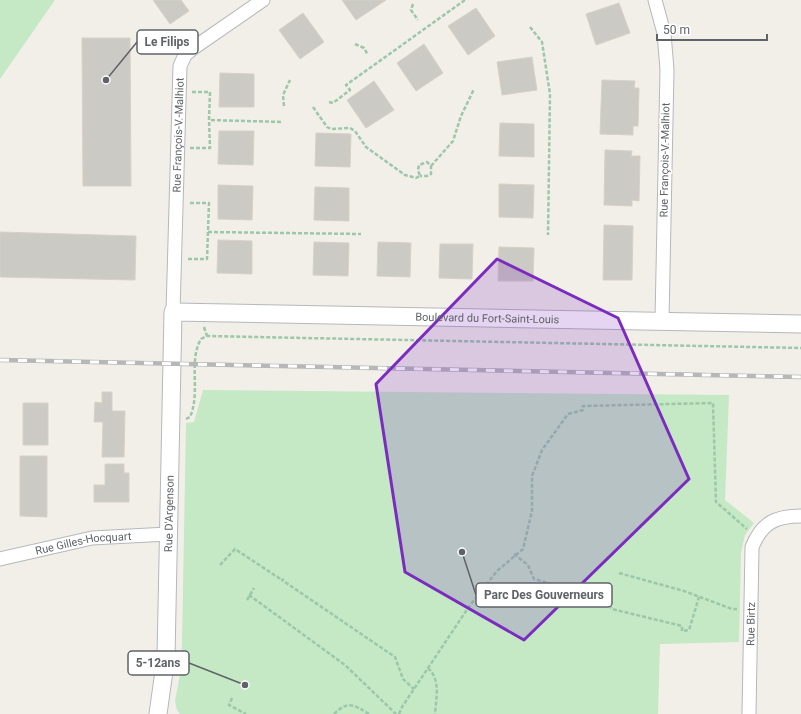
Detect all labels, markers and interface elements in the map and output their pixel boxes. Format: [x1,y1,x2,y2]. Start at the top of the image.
scale bar [657,16,767,42]
text: 50 m [663,23,690,37]
callout: Le Filips [137,30,198,54]
text: Le Filips [145,35,189,49]
street label: Rue François-V.-Malhiot [170,77,186,193]
street label: Rue François-V.-Malhiot [657,102,673,218]
street label: Boulevard du Fort-Saint-Louis [415,310,560,326]
street label: Rue D'Argenson [162,475,176,552]
street label: Rue Gilles-Hocquart [34,529,132,557]
callout: Parc Des Gouverneurs [476,583,612,607]
text: Parc Des Gouverneurs [484,588,604,602]
street label: Rue Birtz [744,601,758,646]
callout: 5-12ans [128,651,189,675]
text: 5-12ans [136,656,180,670]

